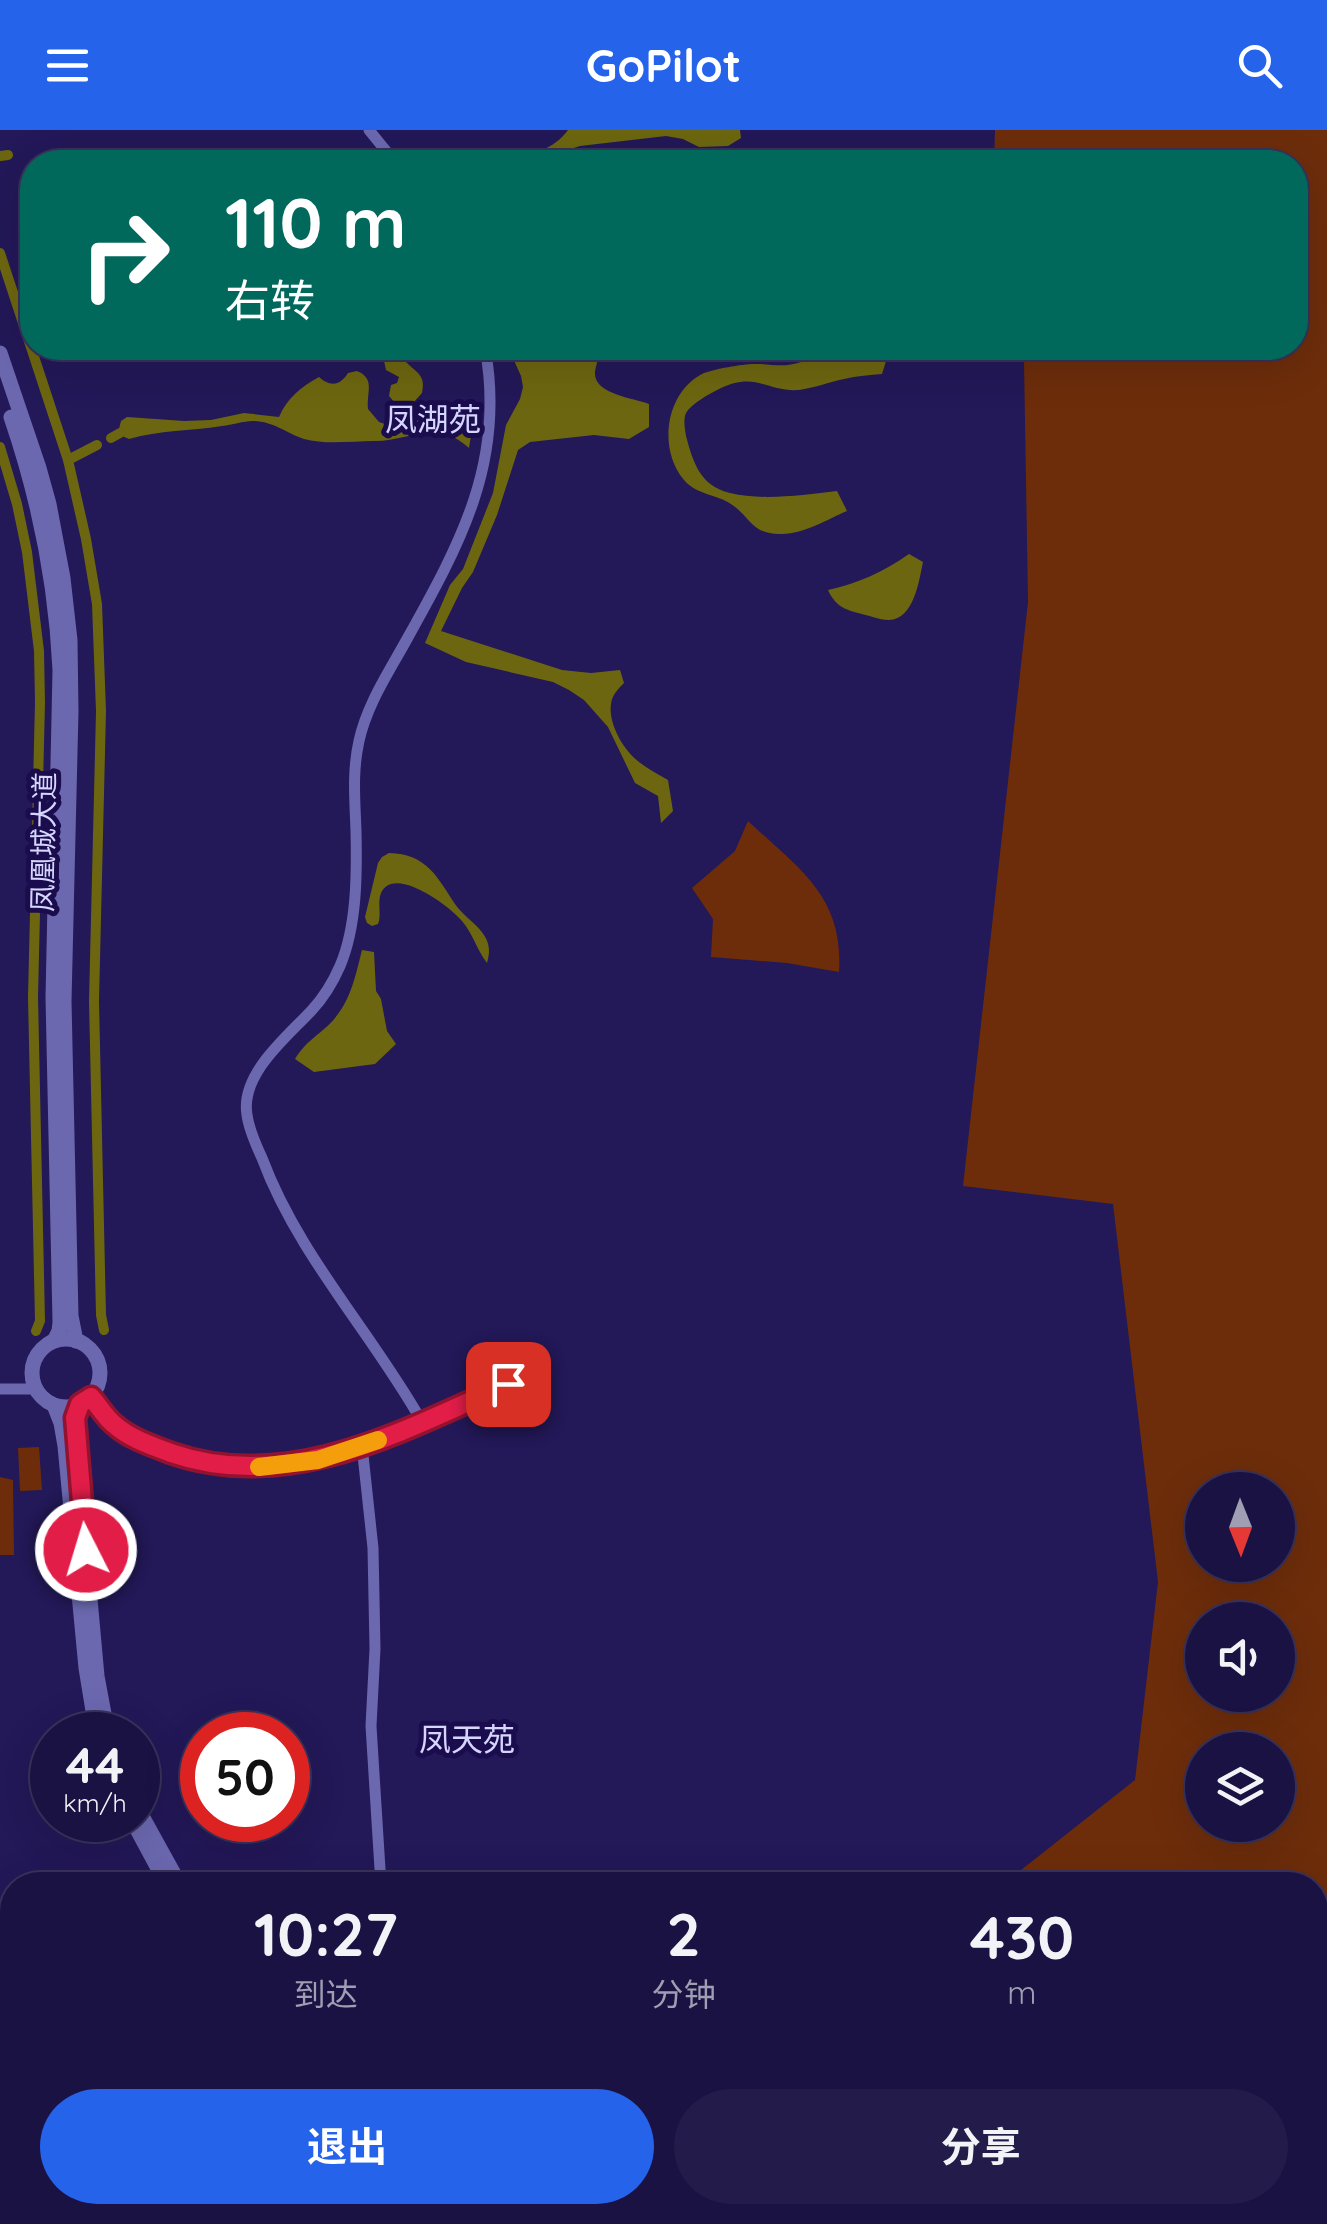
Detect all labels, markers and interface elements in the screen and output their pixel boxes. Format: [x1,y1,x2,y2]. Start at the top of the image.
text: GoPilot [586,37,741,93]
icon: menu [40,38,95,93]
icon: search [1232,38,1287,93]
text: 110 m [225,178,407,266]
icon: right [60,190,190,320]
text: 右转 [225,272,315,328]
district label: 凤湖苑 [385,399,481,439]
street label: 凤凰城大道 [24,772,62,912]
pin [466,1342,551,1427]
icon: arrive [481,1357,536,1412]
north arrow [1185,1472,1295,1582]
map controls [1185,1472,1295,1842]
position arrow [34,1498,138,1602]
button: sound [1185,1602,1295,1712]
speed limit sign: 50 [180,1712,310,1842]
district label: 凤天苑 [419,1719,515,1759]
button: layers [1185,1732,1295,1842]
text: 44 [66,1733,124,1796]
text: km/h [63,1787,127,1818]
text: 10:27 [254,1896,398,1971]
text: 2 [667,1896,701,1971]
text: 430 [970,1899,1074,1974]
text: m [1007,1972,1036,2012]
text: 到达 [294,1974,358,2014]
text: 分钟 [652,1974,716,2014]
button: 退出 [40,2089,654,2204]
button: 分享 [674,2089,1288,2204]

